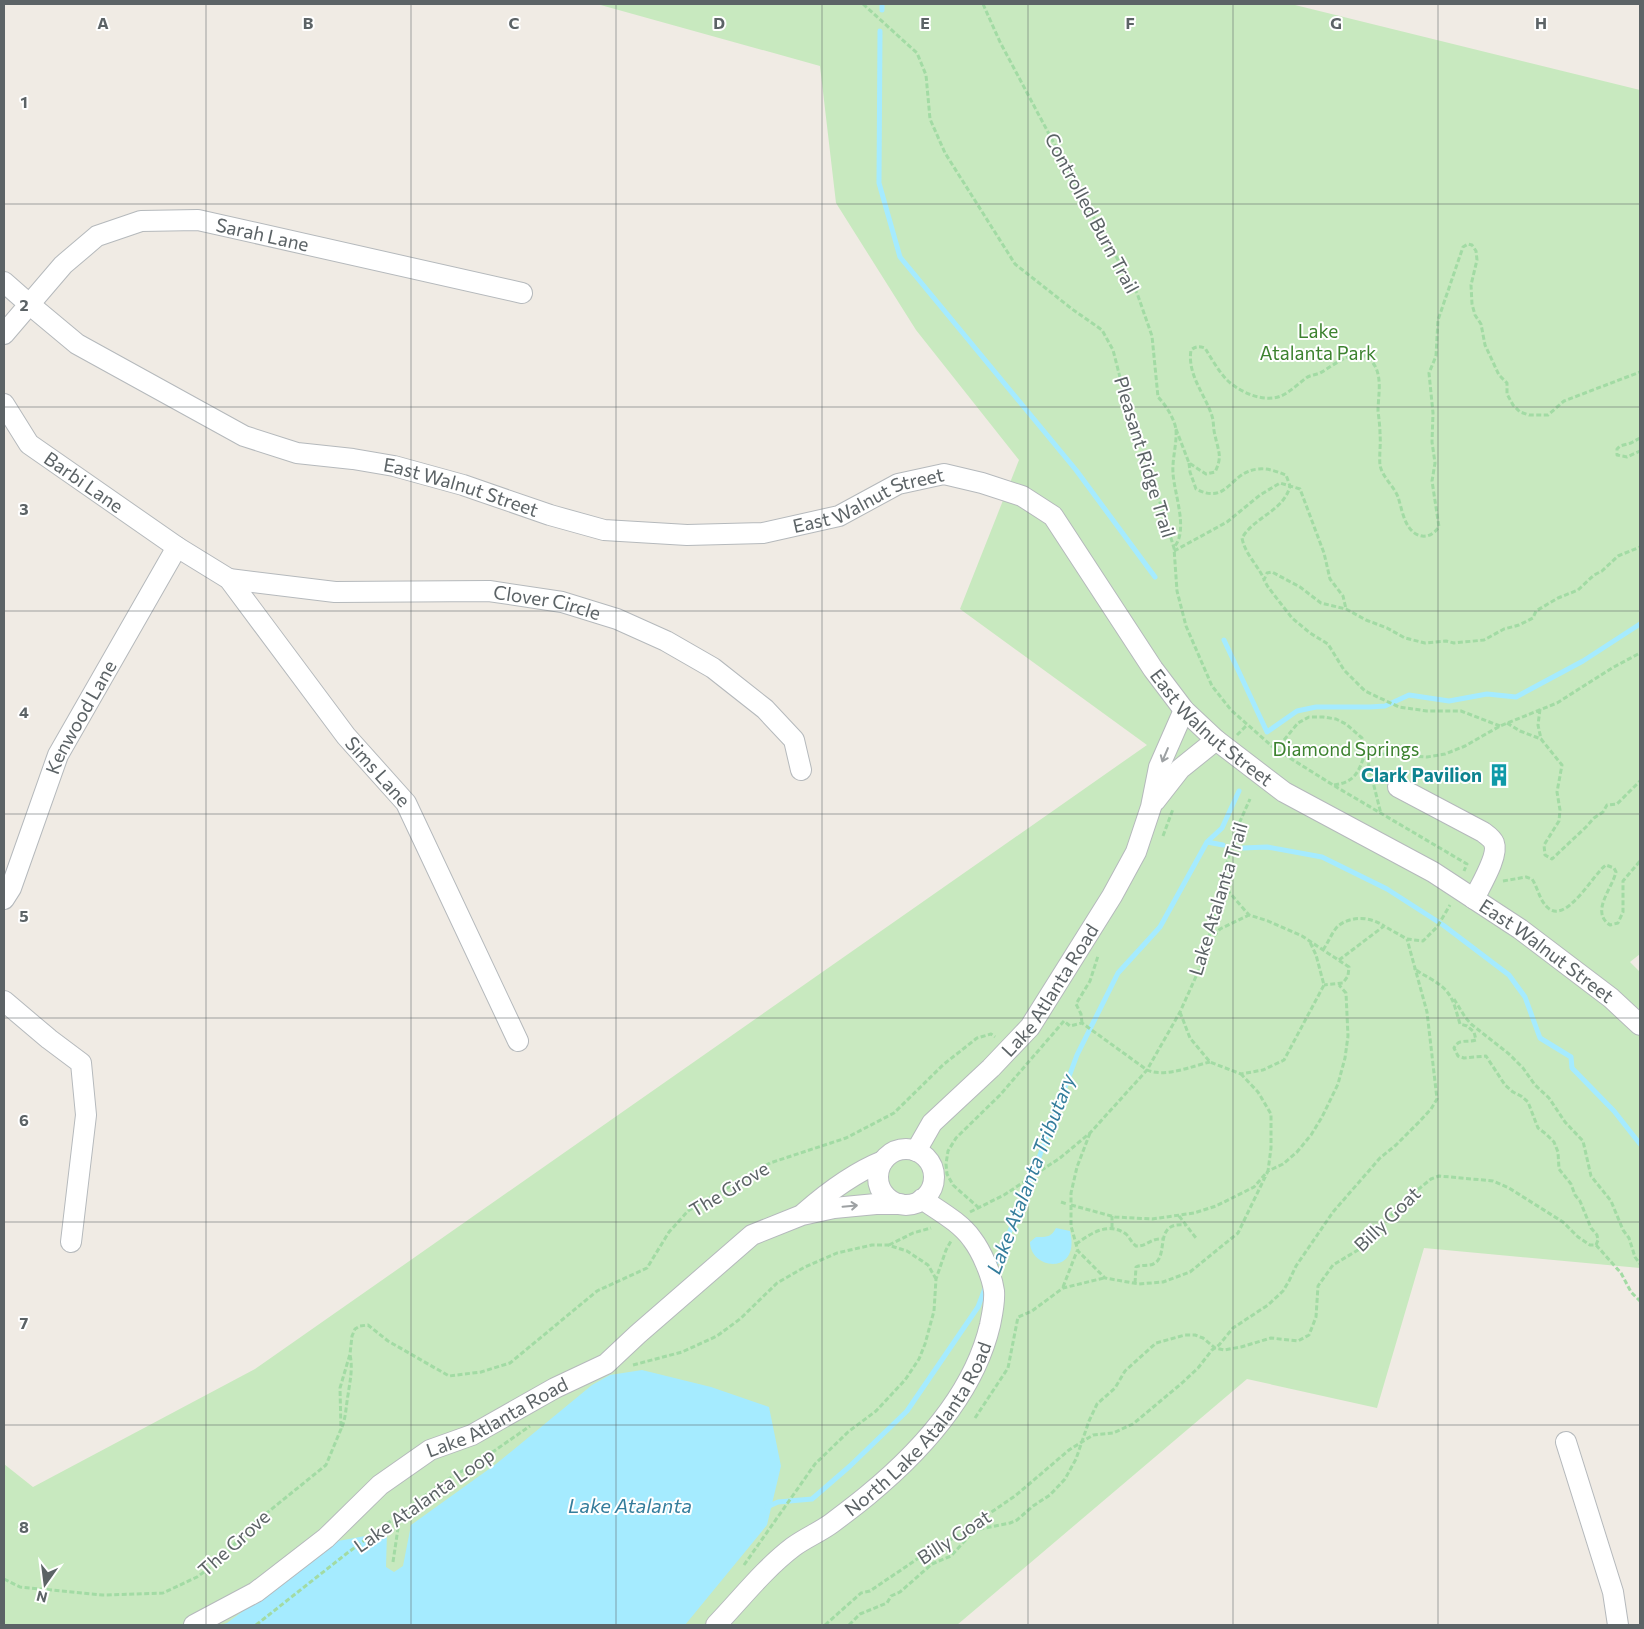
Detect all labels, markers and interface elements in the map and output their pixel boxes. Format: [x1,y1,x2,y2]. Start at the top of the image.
text: A [97,13,109,32]
text: B [303,13,314,32]
text: C [509,13,520,32]
text: D [713,13,725,32]
text: E [920,13,930,32]
text: F [1125,13,1135,32]
text: G [1330,13,1342,32]
text: H [1535,13,1547,32]
text: 1 [20,92,28,111]
street label: Controlled Burn Trail [1040,129,1145,297]
street label: Sarah Lane [214,212,311,256]
text: 2 [19,295,29,314]
park label: Lake Atalanta Park [1260,319,1376,364]
street label: Pleasant Ridge Trail [1110,373,1181,540]
street label: Barbi Lane [40,446,128,517]
street label: East Walnut Street [382,452,542,521]
street label: East Walnut Street [790,462,946,537]
text: 3 [19,499,29,518]
street label: Clover Circle [492,580,604,624]
street label: Kenwood Lane [40,656,121,777]
street label: East Walnut Street [1146,664,1278,791]
text: 4 [19,702,29,721]
street label: Sims Lane [341,731,416,811]
park label: Diamond Springs [1273,737,1419,760]
one-way arrow [1159,747,1168,762]
building icon: Clark Pavilion [1486,762,1512,788]
place label: Clark Pavilion [1361,763,1482,786]
street label: Lake Atalanta Trail [1183,819,1252,978]
street label: East Walnut Street [1475,894,1619,1007]
text: 5 [19,906,29,925]
street label: Lake Atlanta Road [996,919,1103,1061]
water label: Lake Atalanta Tributary [981,1070,1079,1277]
text: 6 [19,1110,29,1129]
street label: The Grove [685,1156,773,1221]
street label: Billy Goat [1349,1181,1425,1256]
one-way arrow [842,1202,858,1211]
text: 7 [20,1313,29,1332]
street label: North Lake Atalanta Road [840,1338,995,1520]
street label: Lake Atlanta Road [423,1372,571,1461]
street label: Lake Atalanta Loop [349,1442,498,1557]
water label: Lake Atalanta [568,1493,692,1517]
street label: Billy Goat [913,1504,995,1569]
street label: The Grove [193,1505,274,1581]
text: 8 [19,1517,29,1536]
north arrow [20,1559,70,1609]
text: N [35,1588,49,1607]

